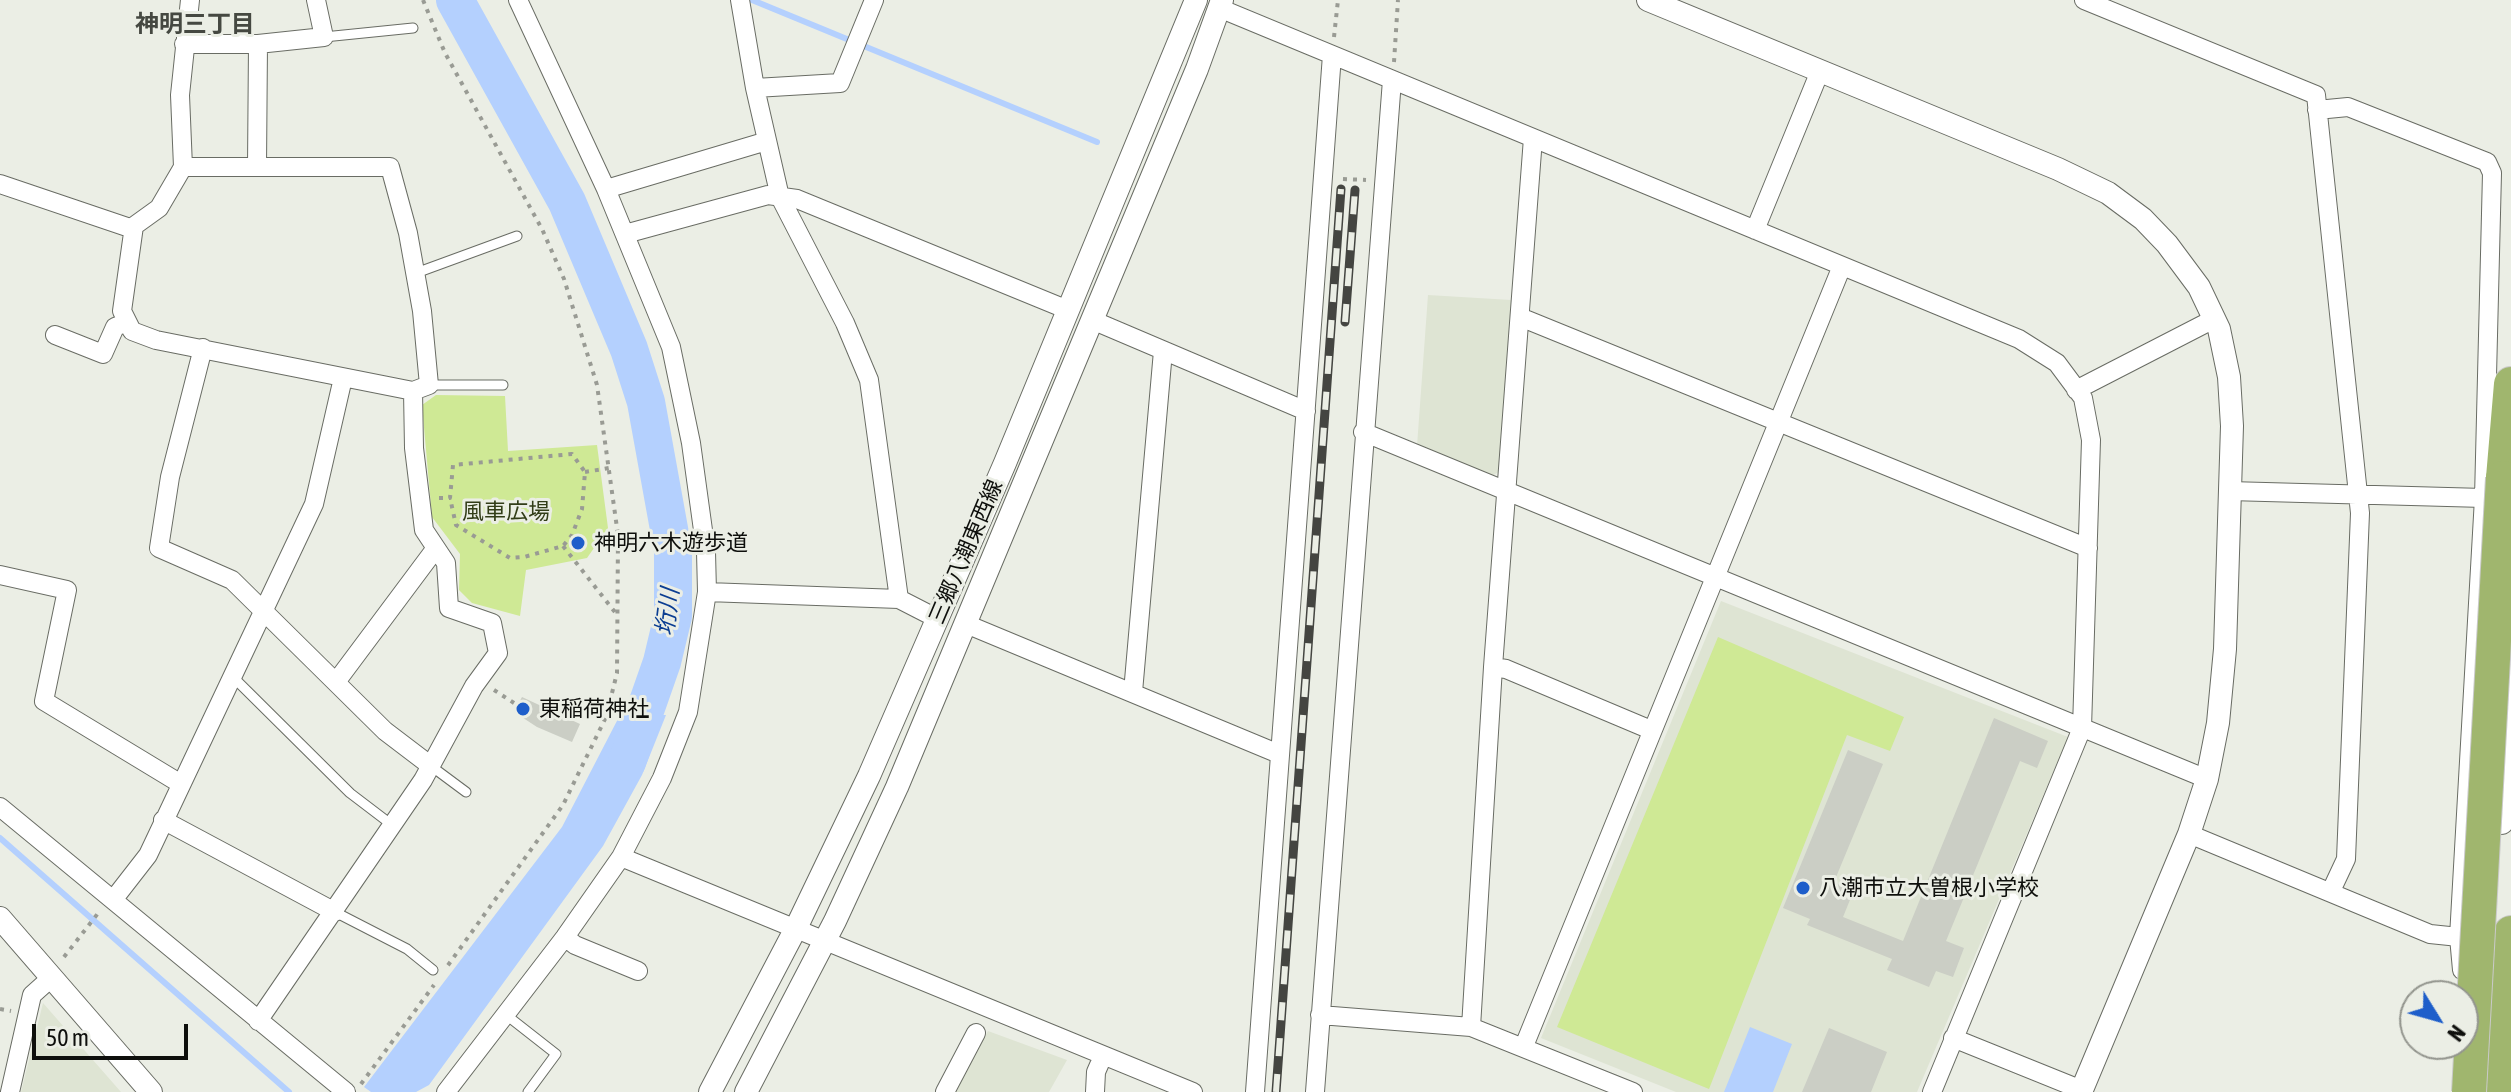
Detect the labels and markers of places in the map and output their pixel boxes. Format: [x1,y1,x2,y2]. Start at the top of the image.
place label: 神明六木遊歩道 [594,530,748,556]
marker: 神明六木遊歩道 [569,534,587,552]
place label: 東稲荷神社 [539,696,649,722]
marker: 東稲荷神社 [514,700,532,718]
place label: 八潮市立大曽根小学校 [1819,875,2039,901]
marker: 八潮市立大曽根小学校 [1794,879,1812,897]

